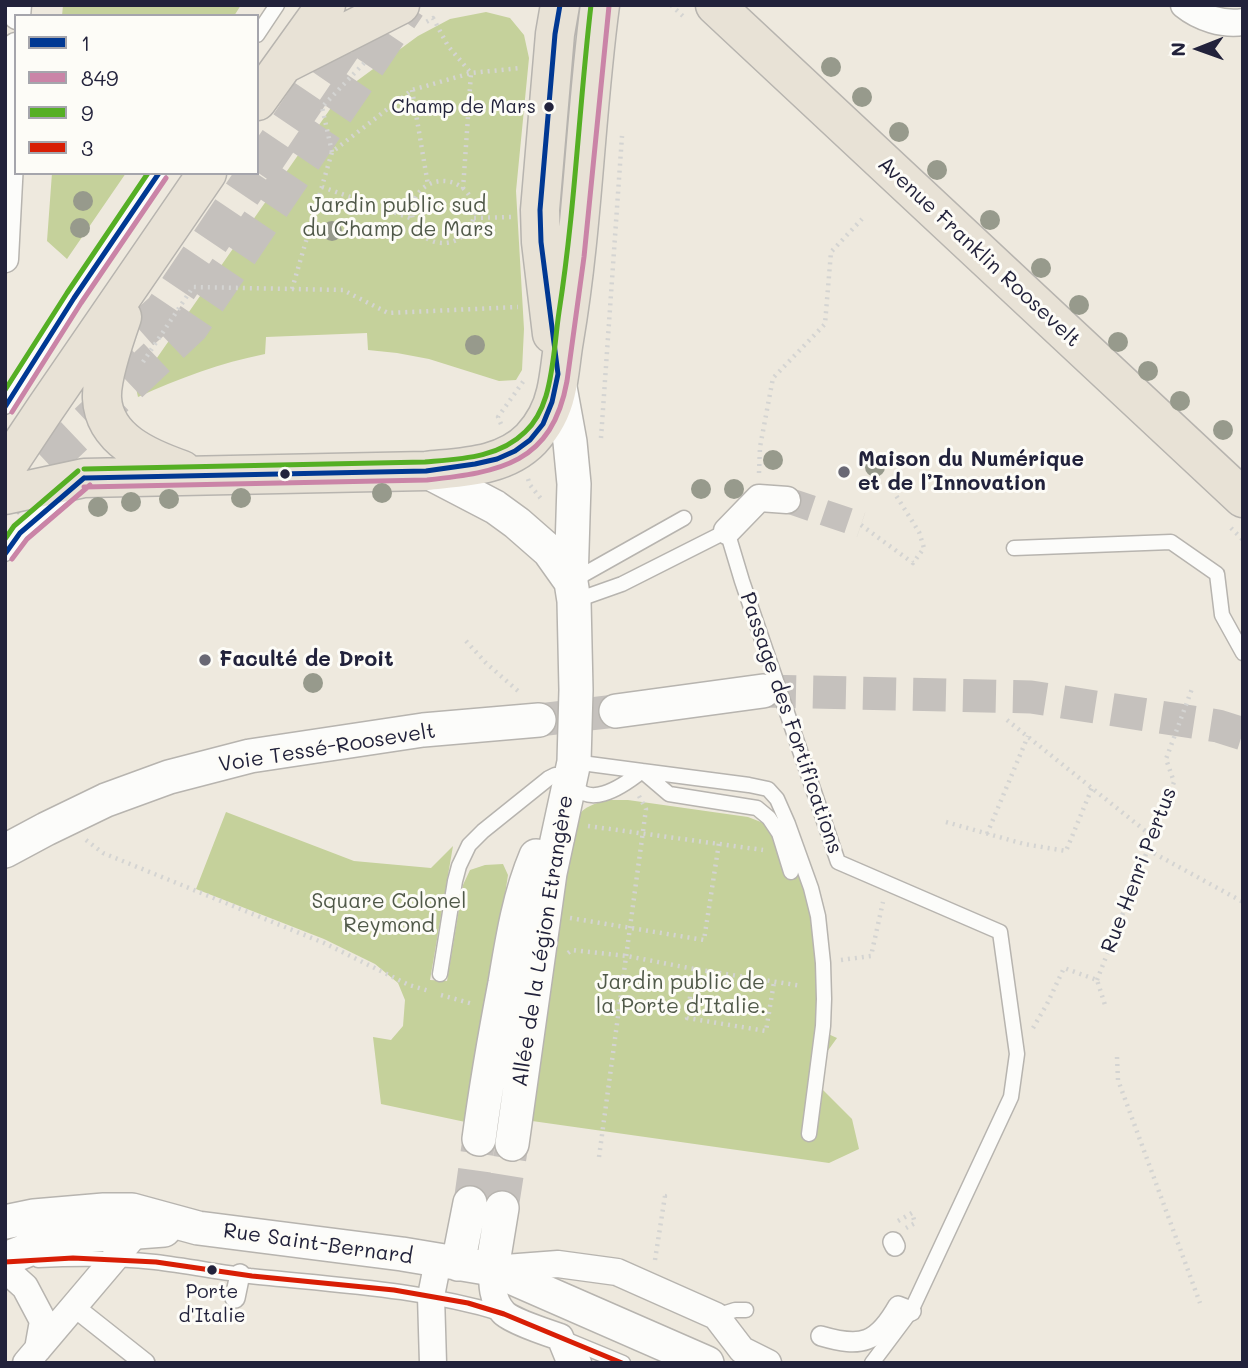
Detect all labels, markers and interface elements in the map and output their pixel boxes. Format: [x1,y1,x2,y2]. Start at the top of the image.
legend [14,14,259,175]
north arrow [1164,14,1234,84]
text: 1 [81,29,90,56]
text: N [1165,42,1190,57]
text: 849 [81,64,118,91]
place label: Champ de Mars [391,96,536,118]
text: 9 [81,99,93,126]
marker: Champ de Mars [542,100,556,114]
text: 3 [81,134,93,161]
street label: Avenue Franklin Roosevelt [872,151,1086,353]
park label: Jardin public sud du Champ de Mars [302,193,494,243]
place label: Maison du Numérique et de l’Innovation [858,447,1084,497]
marker: Maison du Numérique et de l’Innovation [836,464,852,480]
unlabelled marker [278,467,292,481]
street label: Passage des Fortifications [734,589,848,857]
place label: Faculté de Droit [219,647,394,673]
marker: Faculté de Droit [197,652,213,668]
street label: Voie Tessé-Roosevelt [217,718,437,778]
street label: Rue Henri Pertus [1096,784,1182,956]
street label: Allée de la Légion Etrangère [507,793,579,1089]
park label: Square Colonel Reymond [311,889,467,939]
park label: Jardin public de la Porte d'Italie. [596,970,766,1020]
street label: Rue Saint-Bernard [222,1218,414,1270]
marker: Porte d'Italie [205,1263,219,1277]
place label: Porte d'Italie [178,1281,246,1325]

